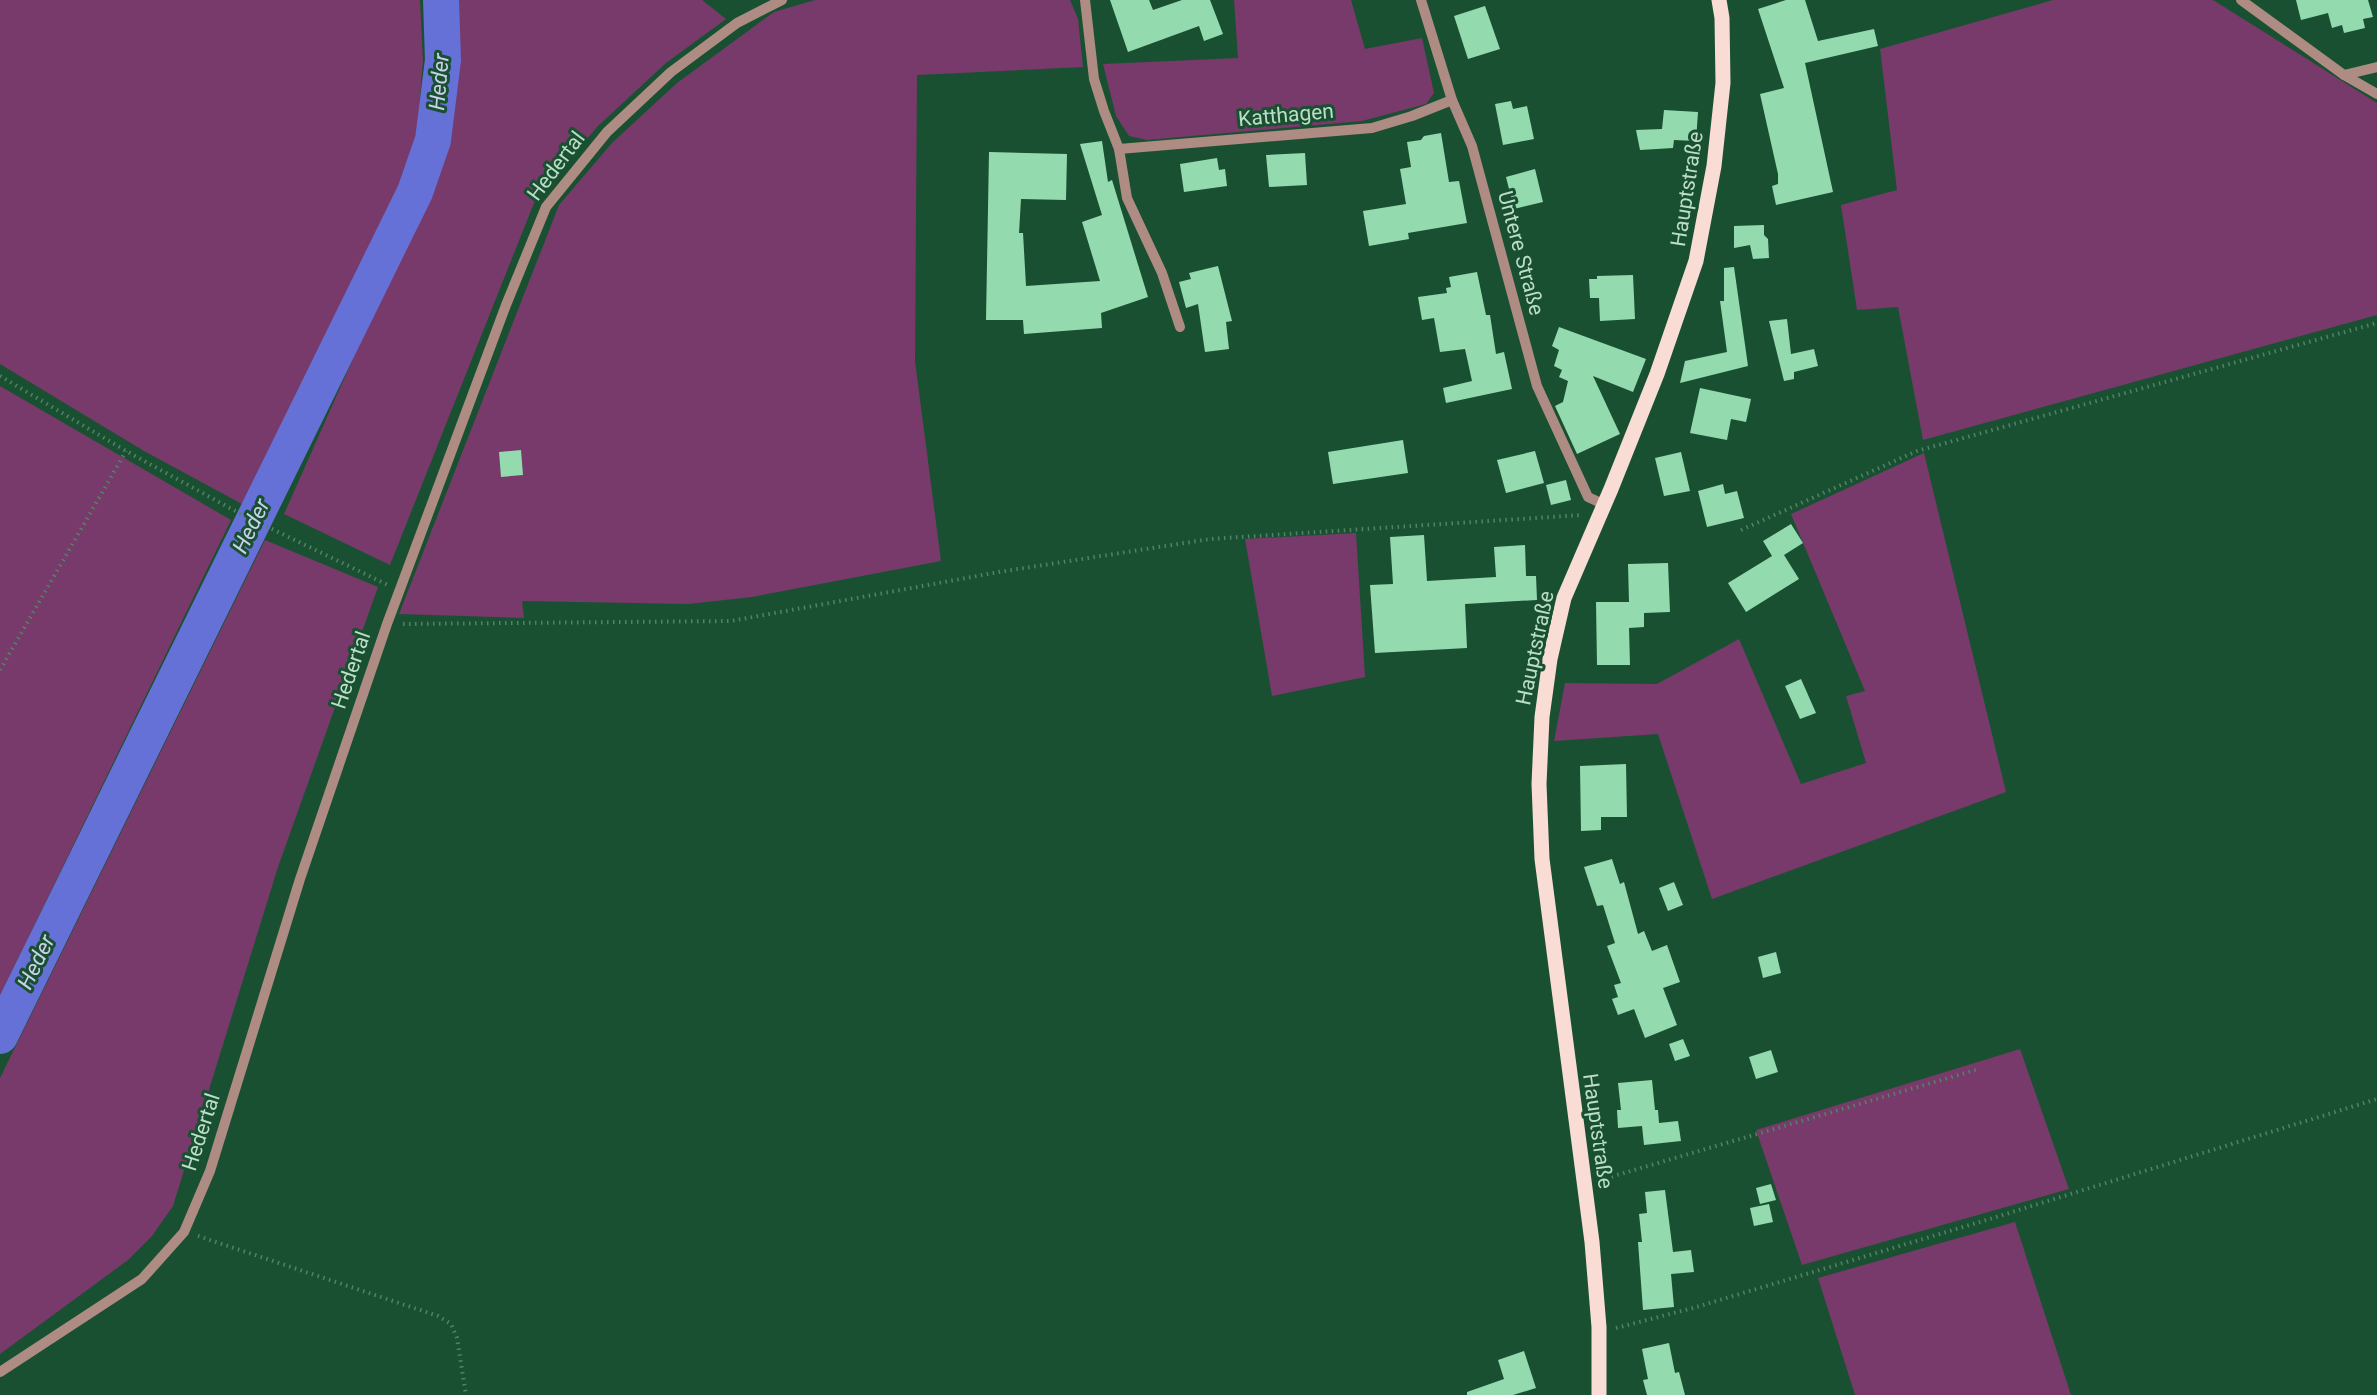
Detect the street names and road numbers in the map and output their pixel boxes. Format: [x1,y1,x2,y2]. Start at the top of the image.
street label: Katthagen [1237,99,1335,131]
street label: Hedertal [522,127,590,205]
street label: Hauptstraße [1666,130,1708,248]
street label: Untere Straße [1493,188,1549,318]
street label: Hauptstraße [1511,589,1559,707]
street label: Hedertal [327,628,375,712]
street label: Hauptstraße [1578,1072,1618,1190]
street label: Hedertal [177,1090,225,1174]

